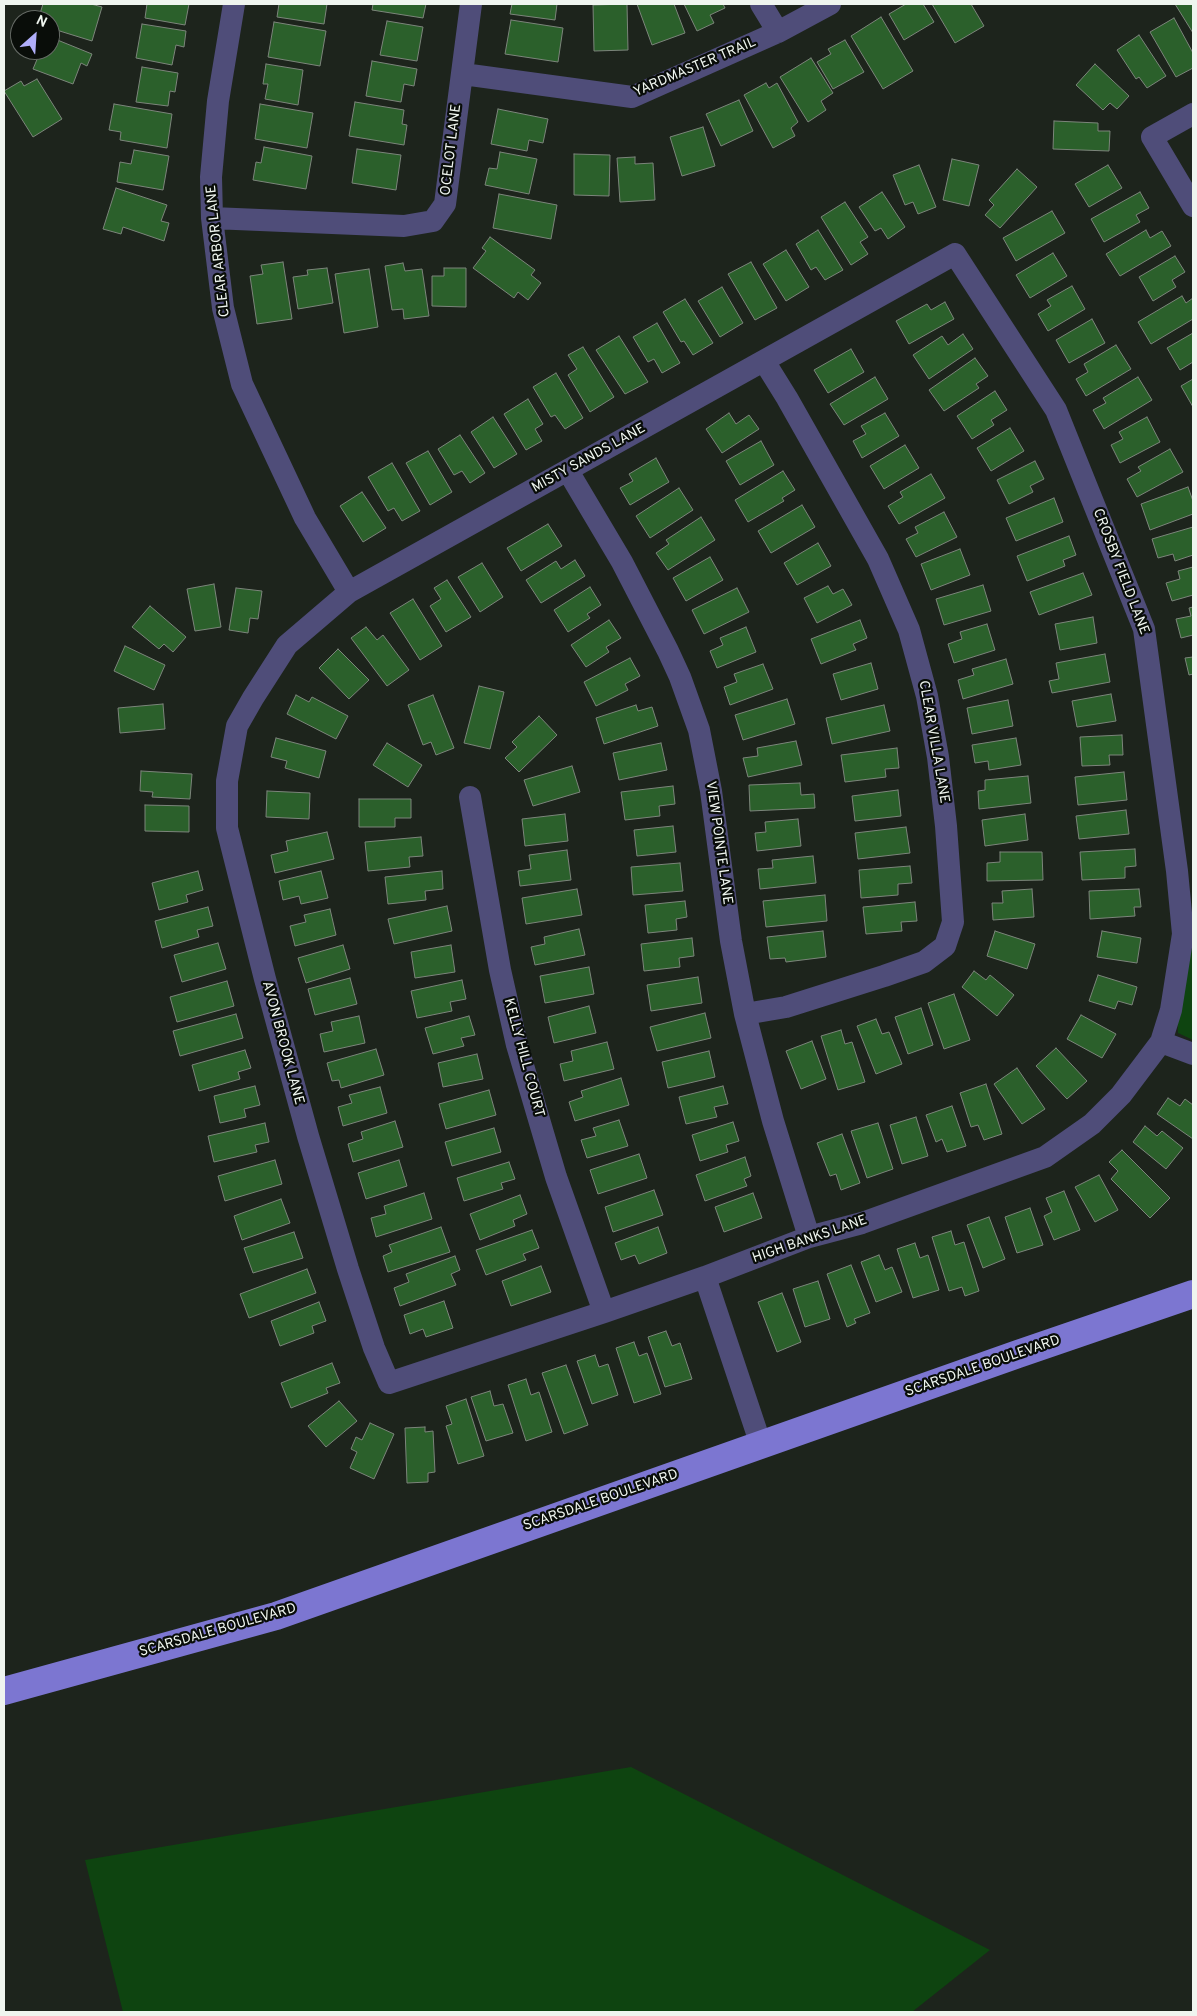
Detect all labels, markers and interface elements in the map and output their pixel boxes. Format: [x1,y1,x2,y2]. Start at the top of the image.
north arrow [10,10,60,60]
text: N [33,12,50,32]
street label: YARDMASTER TRAIL [631,35,759,101]
street label: OCELOT LANE [438,103,466,197]
street label: CLEAR ARBOR LANE [204,184,234,318]
street label: MISTY SANDS LANE [529,421,649,497]
street label: CROSBY FIELD LANE [1088,507,1152,637]
street label: CLEAR VILLA LANE [914,679,952,805]
street label: VIEW POINTE LANE [701,780,735,906]
street label: AVON BROOK LANE [257,979,307,1107]
street label: KELLY HILL COURT [499,997,547,1119]
street label: HIGH BANKS LANE [750,1212,870,1268]
street label: SCARSDALE BOULEVARD [903,1333,1063,1401]
street label: SCARSDALE BOULEVARD [521,1467,681,1535]
street label: SCARSDALE BOULEVARD [138,1601,298,1661]

